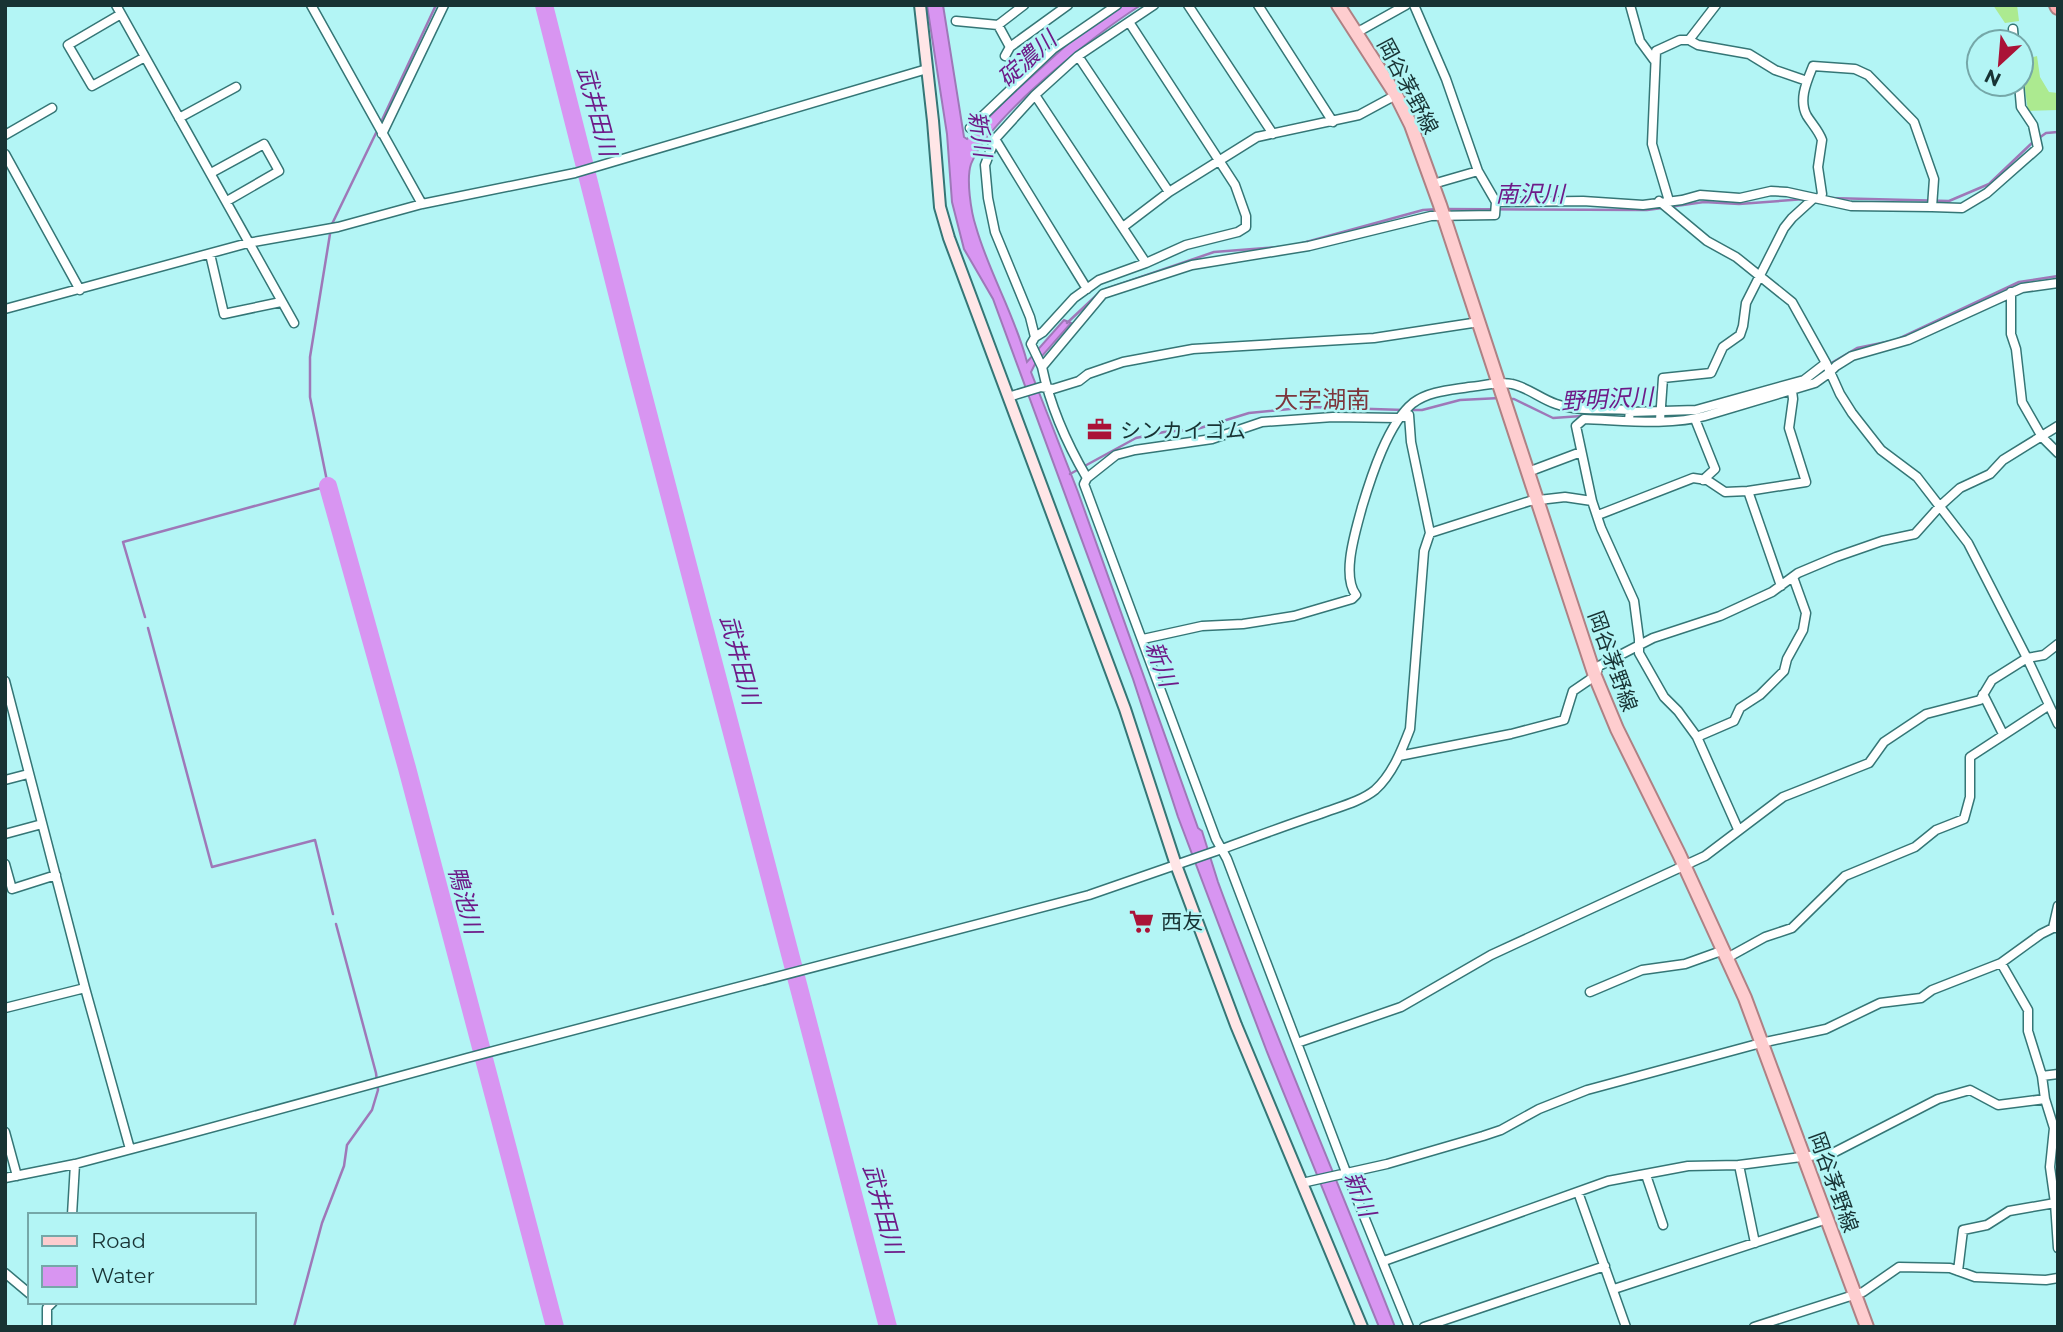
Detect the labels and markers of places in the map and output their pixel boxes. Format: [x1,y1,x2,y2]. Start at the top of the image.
office icon: シンカイゴム [1086,416,1114,444]
place label: シンカイゴム [1120,418,1246,443]
supermarket icon: 西友 [1127,907,1155,935]
place label: 西友 [1161,909,1203,934]

